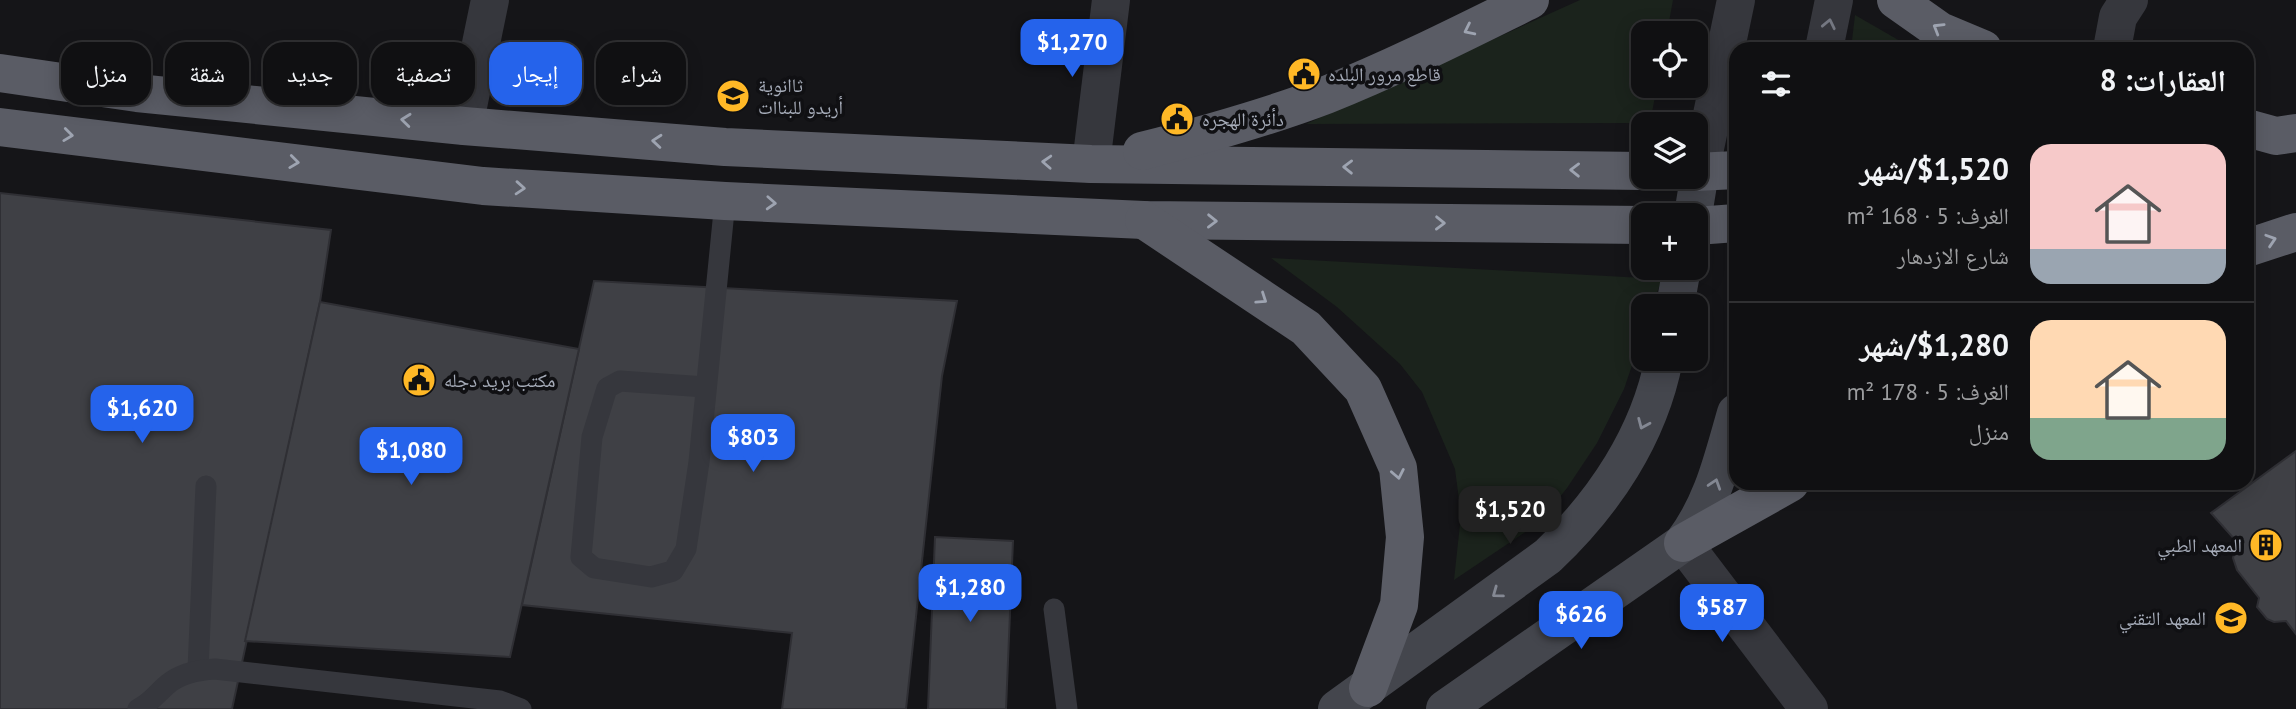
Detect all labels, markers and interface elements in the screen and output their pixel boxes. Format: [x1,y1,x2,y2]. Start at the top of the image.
one-way arrow [1821,19,1836,30]
pin: $1,270 [1015,20,1129,79]
one-way arrow [1464,21,1476,35]
map controls [1631,21,1708,371]
button: locate [1631,21,1708,98]
one-way arrow [1932,23,1945,36]
text: $1,270 [1036,27,1108,56]
chip: منزل [61,42,151,105]
chip: شقة [165,42,249,105]
chip: جديد [263,42,357,105]
chip: تصفية [371,42,475,105]
chip: إيجار [489,42,582,105]
chip: شراء [596,42,686,105]
public building icon: قاطع مرور البلده [1285,55,1323,93]
text: العقارات: 8 [2100,60,2226,99]
place label: قاطع مرور البلده [1328,62,1441,87]
icon: filters [1757,65,1795,103]
place label: ثاانوية أريدو للبناات [758,73,843,119]
school or university icon: ثاانوية أريدو للبناات [714,77,752,115]
public building icon: دأئرة الهجره [1158,100,1196,138]
place label: دأئرة الهجره [1202,107,1284,131]
button: layers [1631,112,1708,189]
one-way arrow [400,113,411,128]
one-way arrow [63,127,74,142]
one-way arrow [651,134,662,149]
text: $1,520/شهر [1859,149,2009,188]
one-way arrow [288,155,299,170]
one-way arrow [1041,155,1052,170]
one-way arrow [1342,160,1353,175]
one-way arrow [1569,162,1580,178]
icon: home [2086,172,2170,256]
one-way arrow [514,180,525,195]
one-way arrow [766,196,777,211]
text: الغرف: 5 · 168 m² [1847,201,2009,230]
button: + [1631,203,1708,280]
one-way arrow [1208,213,1218,229]
one-way arrow [1435,215,1446,231]
one-way arrow [2265,233,2277,248]
text: شارع الازدهار [1897,241,2009,270]
one-way arrow [1255,291,1268,304]
button: − [1631,294,1708,371]
text: $1,280/شهر [1859,325,2009,364]
icon: home [2086,348,2170,432]
public building icon: مكتب بريد دجله [400,361,438,399]
place label: مكتب بريد دجله [444,368,556,392]
text: الغرف: 5 · 178 m² [1847,377,2009,406]
pin: $1,620 [85,386,199,445]
text: $1,620 [106,393,178,422]
pin: $803 [712,414,794,474]
one-way arrow [1637,416,1651,429]
text: منزل [1969,417,2009,446]
text: $803 [727,422,779,451]
pin: $1,080 [354,428,468,487]
text: $1,080 [375,435,447,464]
one-way arrow [1389,467,1404,479]
one-way arrow [1707,478,1721,490]
pin: $1,520 [1453,486,1567,546]
text: $1,520 [1474,494,1546,523]
building icon: المعهد الطبي [2247,526,2285,564]
place label: المعهد الطبي [2157,533,2242,561]
pin: $1,280 [913,564,1027,624]
text: $1,280 [934,572,1006,601]
pin: $587 [1681,584,1763,644]
one-way arrow [1492,585,1505,597]
pin: $626 [1540,592,1622,651]
text: $587 [1696,592,1748,621]
text: $626 [1555,599,1607,628]
school or university icon: المعهد التقني [2212,599,2250,637]
place label: المعهد التقني [2119,606,2206,634]

